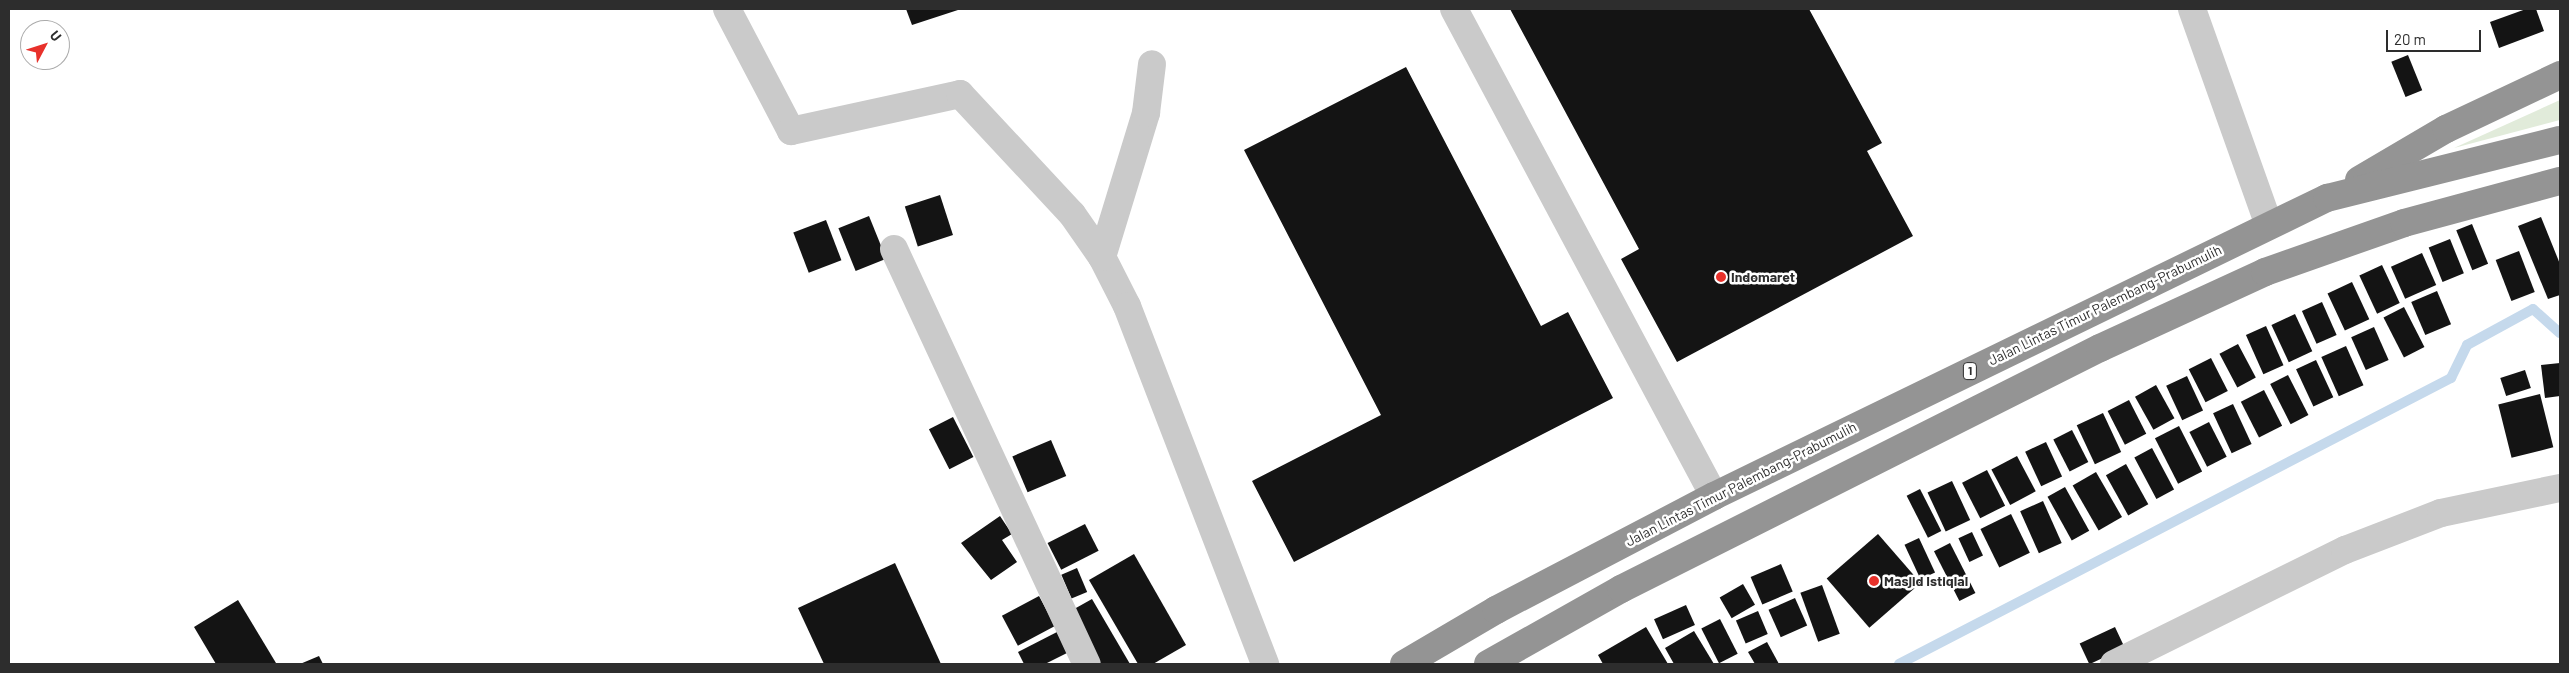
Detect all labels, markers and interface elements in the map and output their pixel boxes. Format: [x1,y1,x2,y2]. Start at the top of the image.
north arrow [20,20,70,70]
scale bar [2389,20,2484,52]
text: U [47,27,65,45]
text: 20 m [2394,30,2426,48]
street label: Jalan Lintas Timur Palembang-Prabumulih [1986,241,2224,369]
place label: Indomaret [1731,269,1795,285]
marker: Indomaret [1715,271,1727,283]
road number: 1 [1962,362,1978,381]
street label: Jalan Lintas Timur Palembang-Prabumulih [1623,418,1859,550]
place label: Masjid Istiqlal [1884,573,1968,589]
marker: Masjid Istiqlal [1868,575,1880,587]

